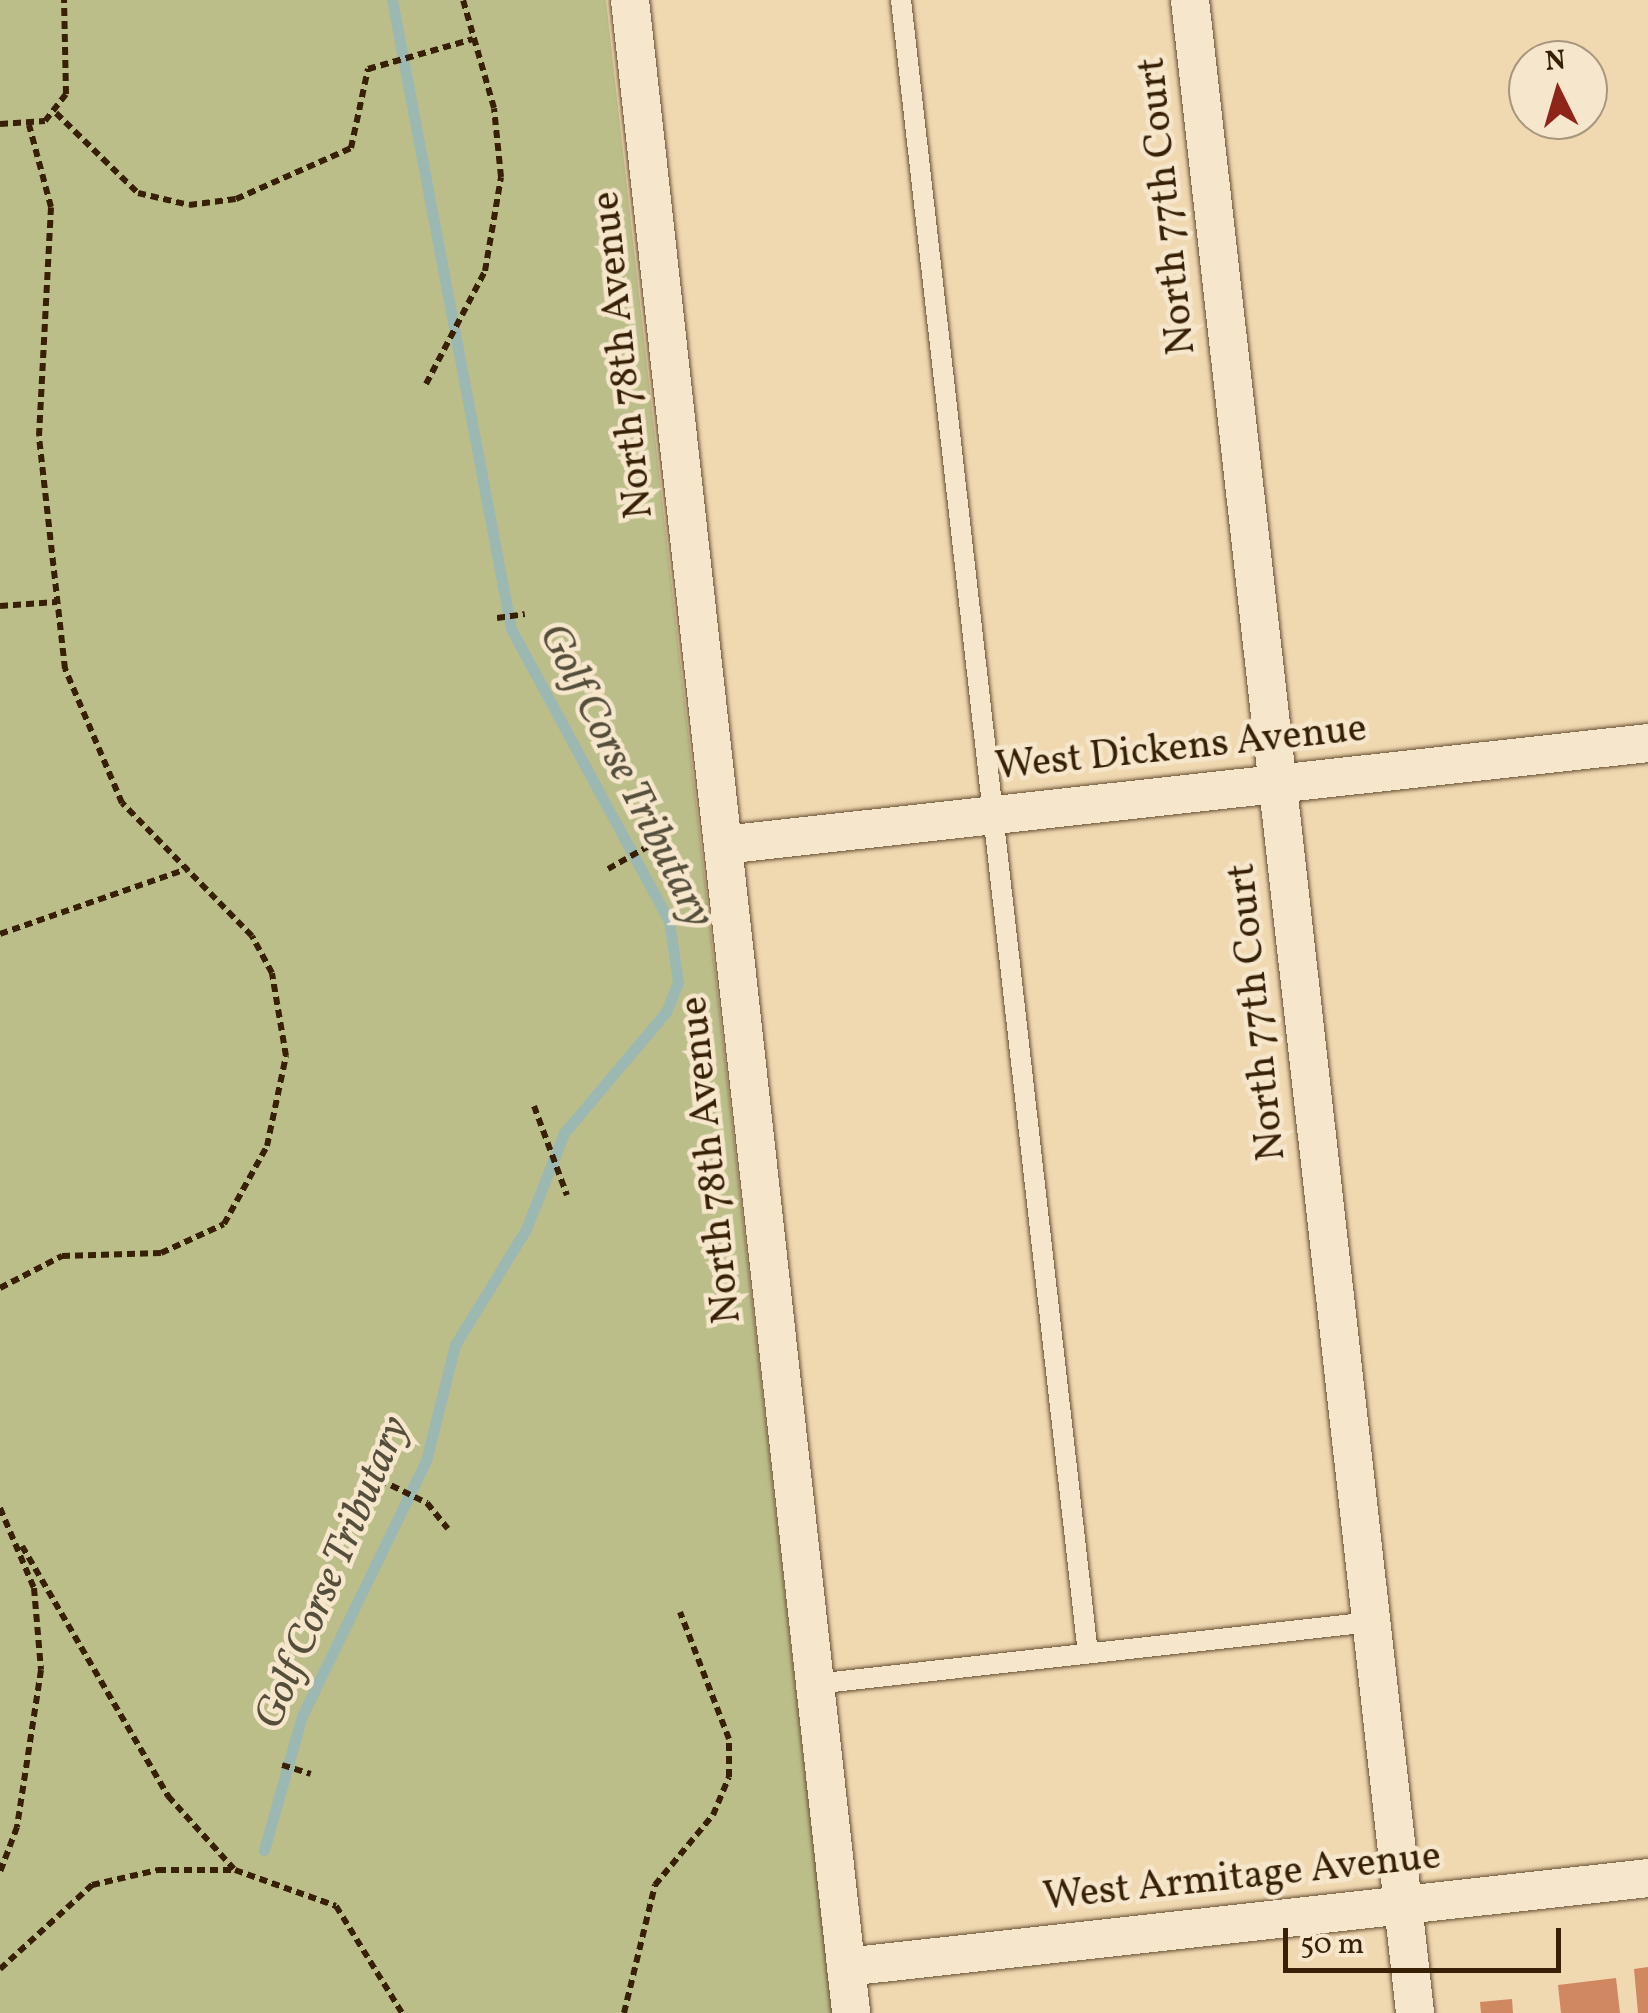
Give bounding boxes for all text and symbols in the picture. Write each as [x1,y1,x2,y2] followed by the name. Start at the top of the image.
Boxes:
[1508,40,1608,140] north arrow
[1544,41,1567,82] text: N
[1129,55,1207,357] street label: North 77th Court
[583,189,665,521] street label: North 78th Avenue
[526,616,722,938] water label: Golf Corse Tributary
[993,706,1369,792] street label: West Dickens Avenue
[1219,861,1297,1163] street label: North 77th Court
[671,994,753,1326] street label: North 78th Avenue
[245,1409,423,1737] water label: Golf Corse Tributary
[1041,1833,1443,1923] street label: West Armitage Avenue
[1288,1908,1566,1970] scale bar
[1300,1924,1364,1966] text: 50 m

